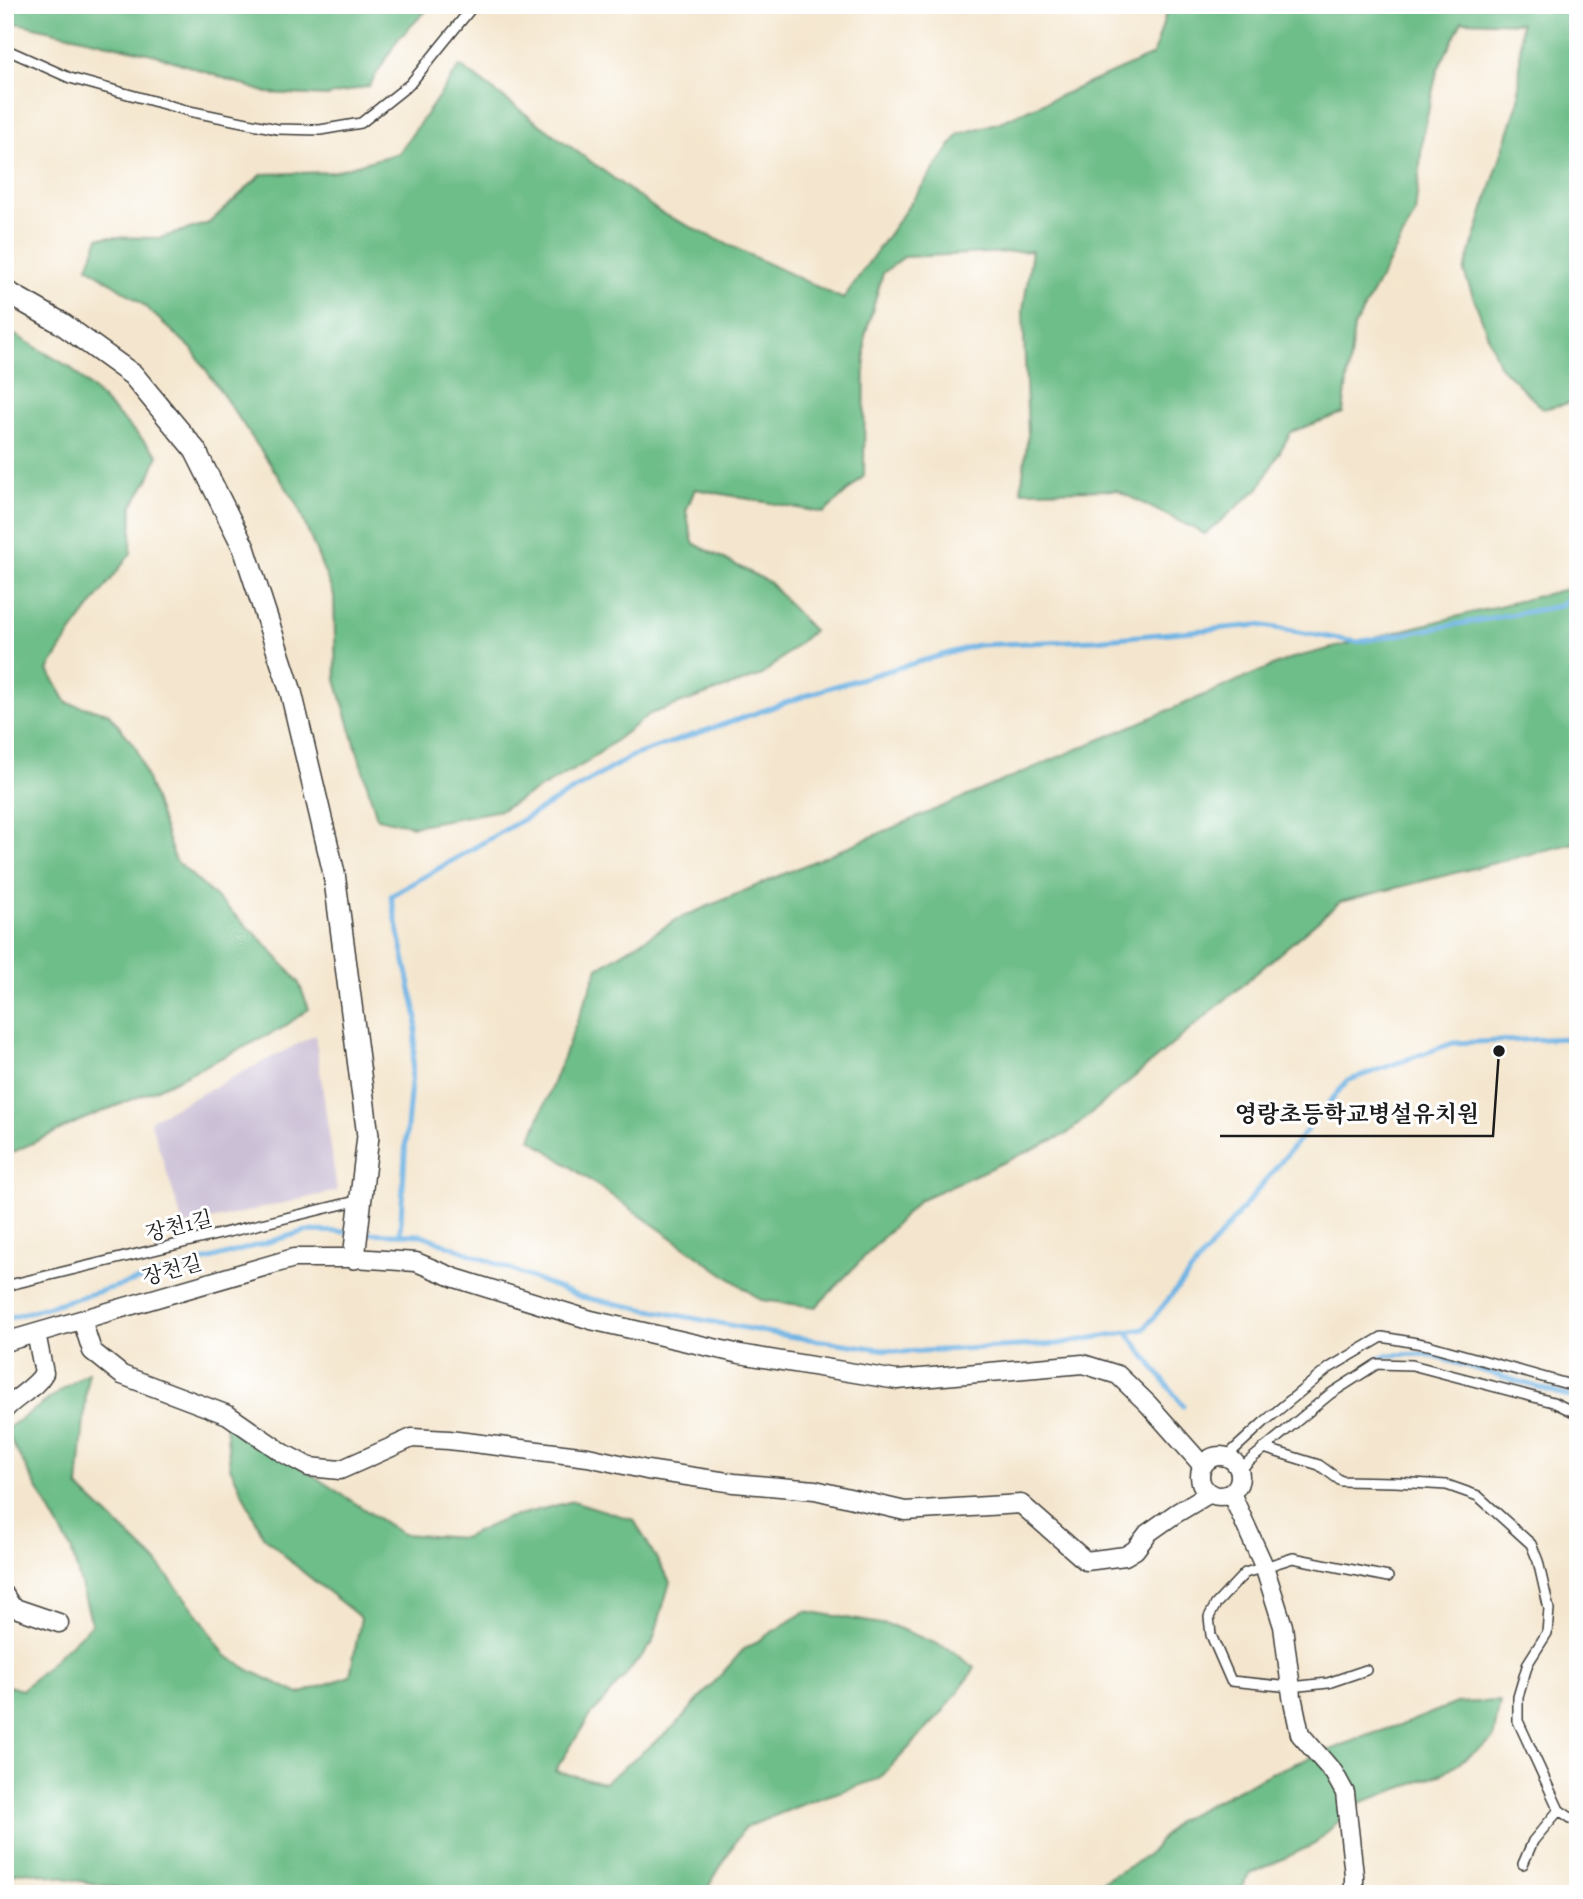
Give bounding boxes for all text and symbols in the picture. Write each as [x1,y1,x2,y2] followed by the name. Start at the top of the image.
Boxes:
[1220,1092,1493,1136] callout: 영랑초등학교병설유치원
[1235,1099,1479,1130] text: 영랑초등학교병설유치원
[143,1204,215,1248] street label: 장천1길
[139,1248,205,1292] street label: 장천길

